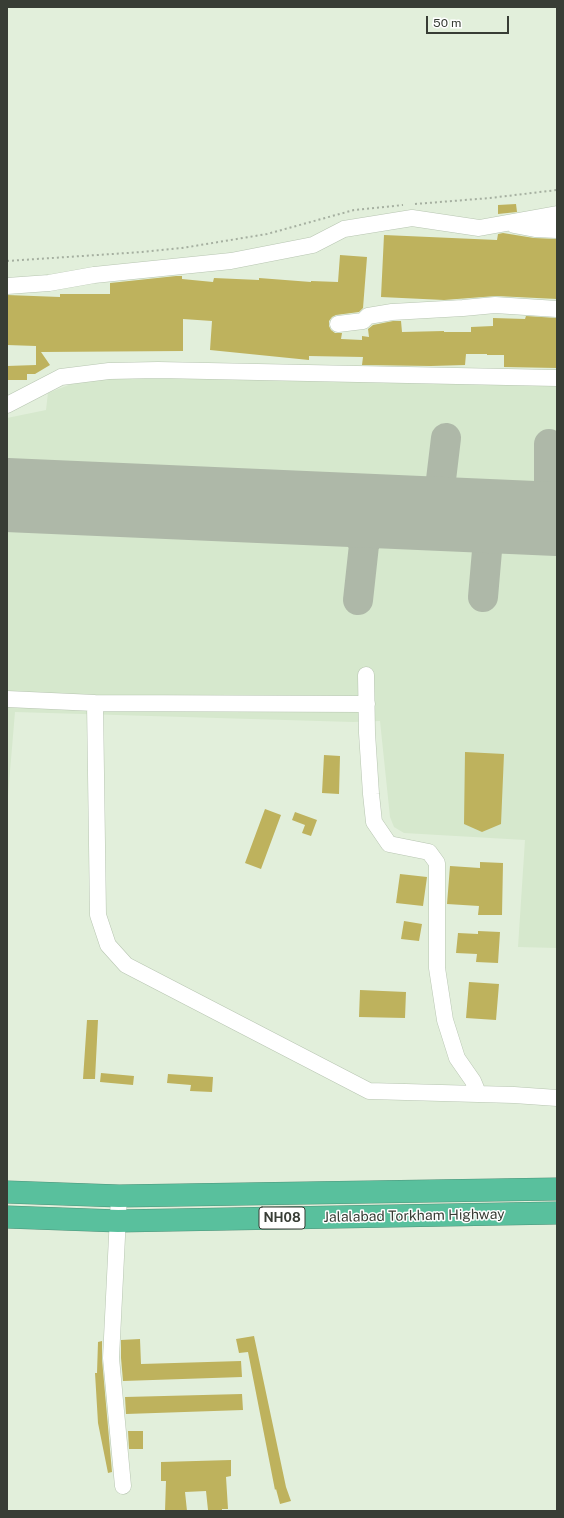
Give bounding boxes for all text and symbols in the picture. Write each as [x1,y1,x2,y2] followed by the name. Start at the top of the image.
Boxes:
[428,8,511,34] scale bar
[433,16,461,30] text: 50 m
[323,1206,505,1226] street label: Jalalabad Torkham Highway
[259,1207,305,1229] road number: NH08

